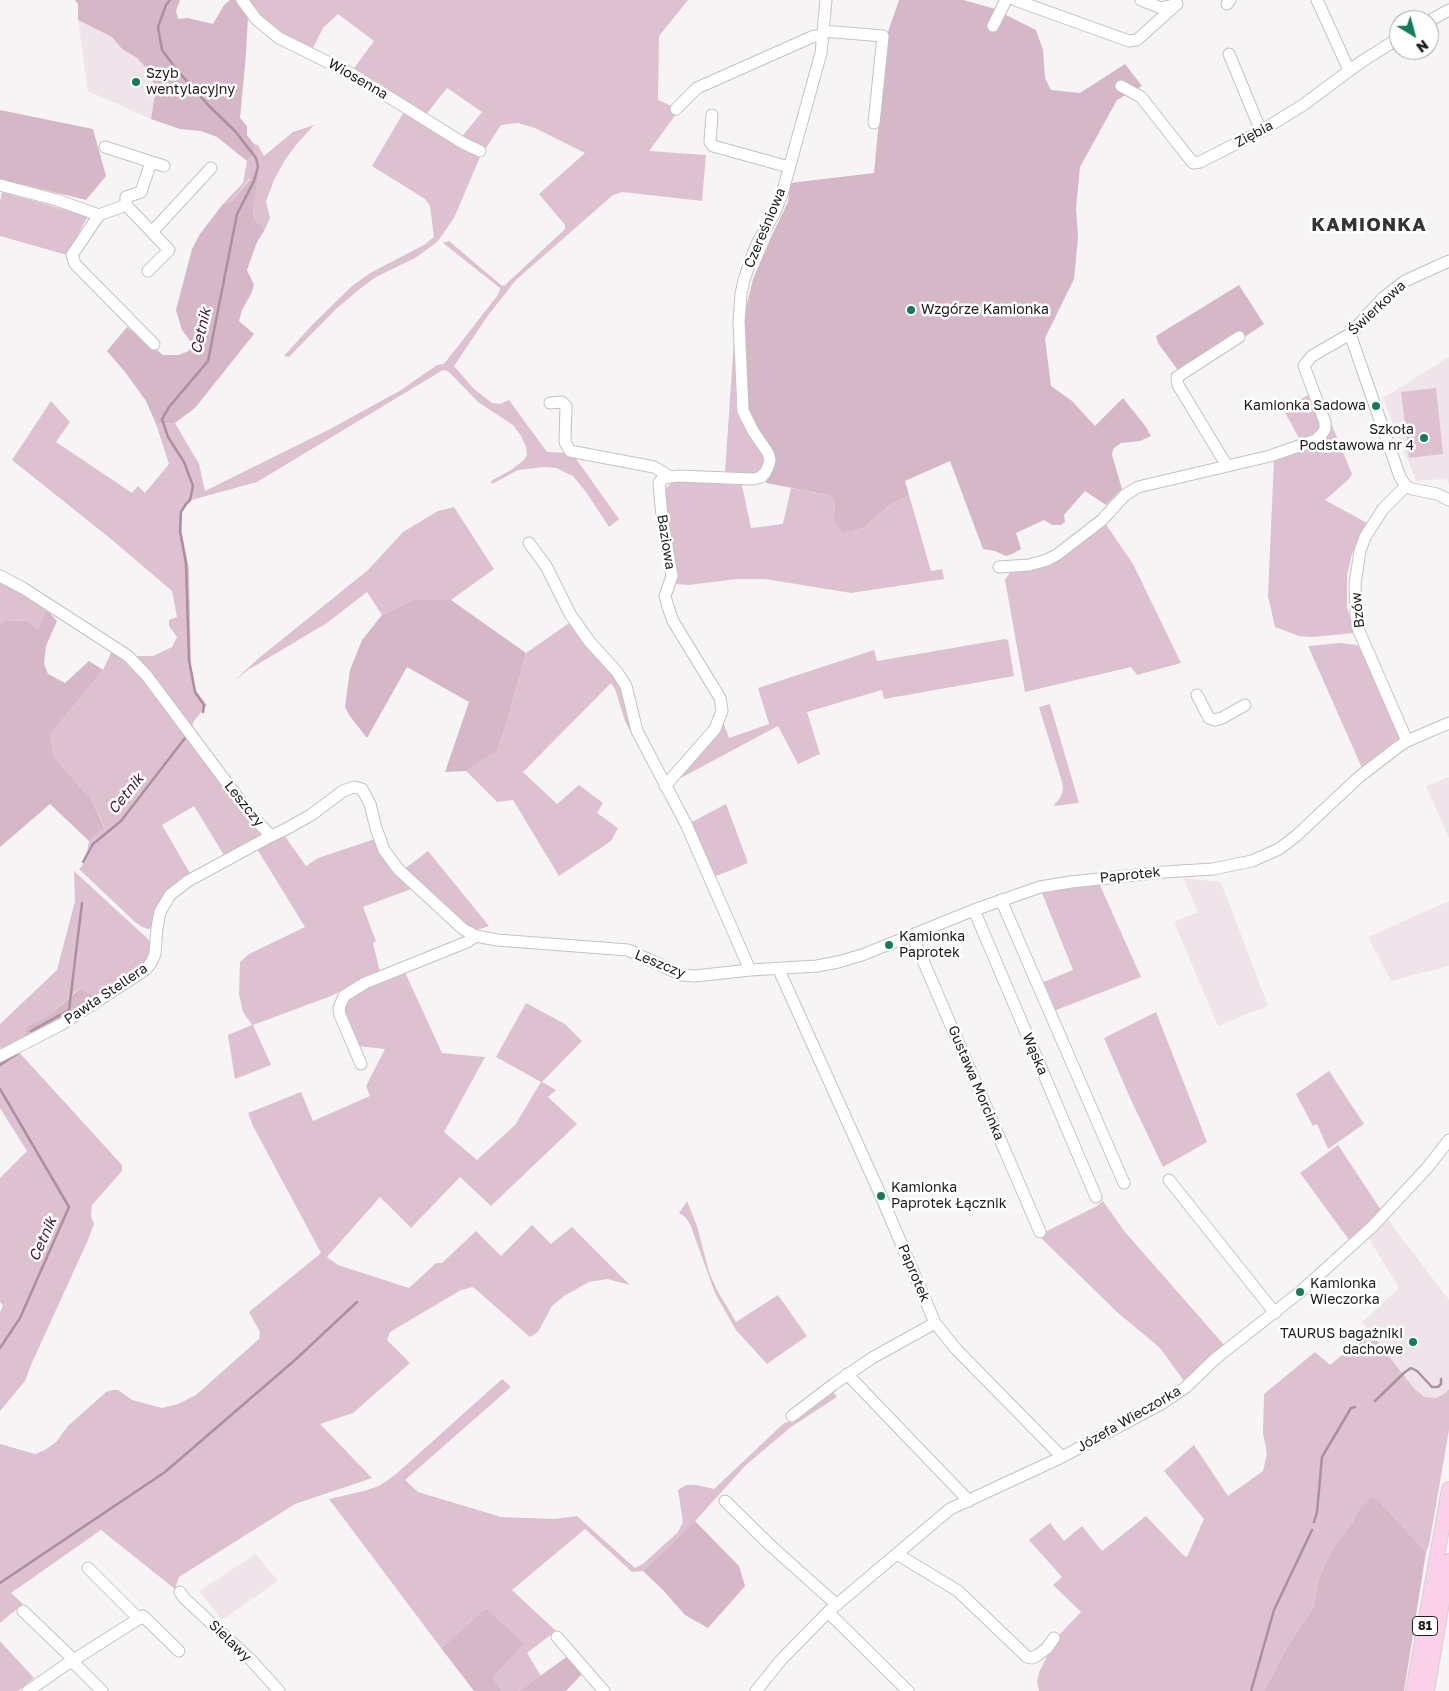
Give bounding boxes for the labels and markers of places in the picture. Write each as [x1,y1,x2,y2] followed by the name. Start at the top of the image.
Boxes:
[146,66,235,98] place label: Szyb wentylacyjny
[130,76,142,88] marker: Szyb wentylacyjny
[921,302,1049,318] place label: Wzgórze Kamionka
[905,304,917,316] marker: Wzgórze Kamionka
[1244,398,1366,414] place label: Kamionka Sadowa
[1370,400,1382,412] marker: Kamionka Sadowa
[1299,422,1414,454] place label: Szkoła Podstawowa nr 4
[1418,432,1430,444] marker: Szkoła Podstawowa nr 4
[899,929,965,962] place label: Kamionka Paprotek
[883,939,895,951] marker: Kamionka Paprotek
[891,1180,1007,1212] place label: Kamionka Paprotek Łącznik
[875,1190,887,1202] marker: Kamionka Paprotek Łącznik
[1310,1276,1380,1308] place label: Kamionka Wieczorka
[1294,1286,1306,1298] marker: Kamionka Wieczorka
[1280,1326,1403,1358] place label: TAURUS bagażniki dachowe
[1407,1336,1419,1348] marker: TAURUS bagażniki dachowe

